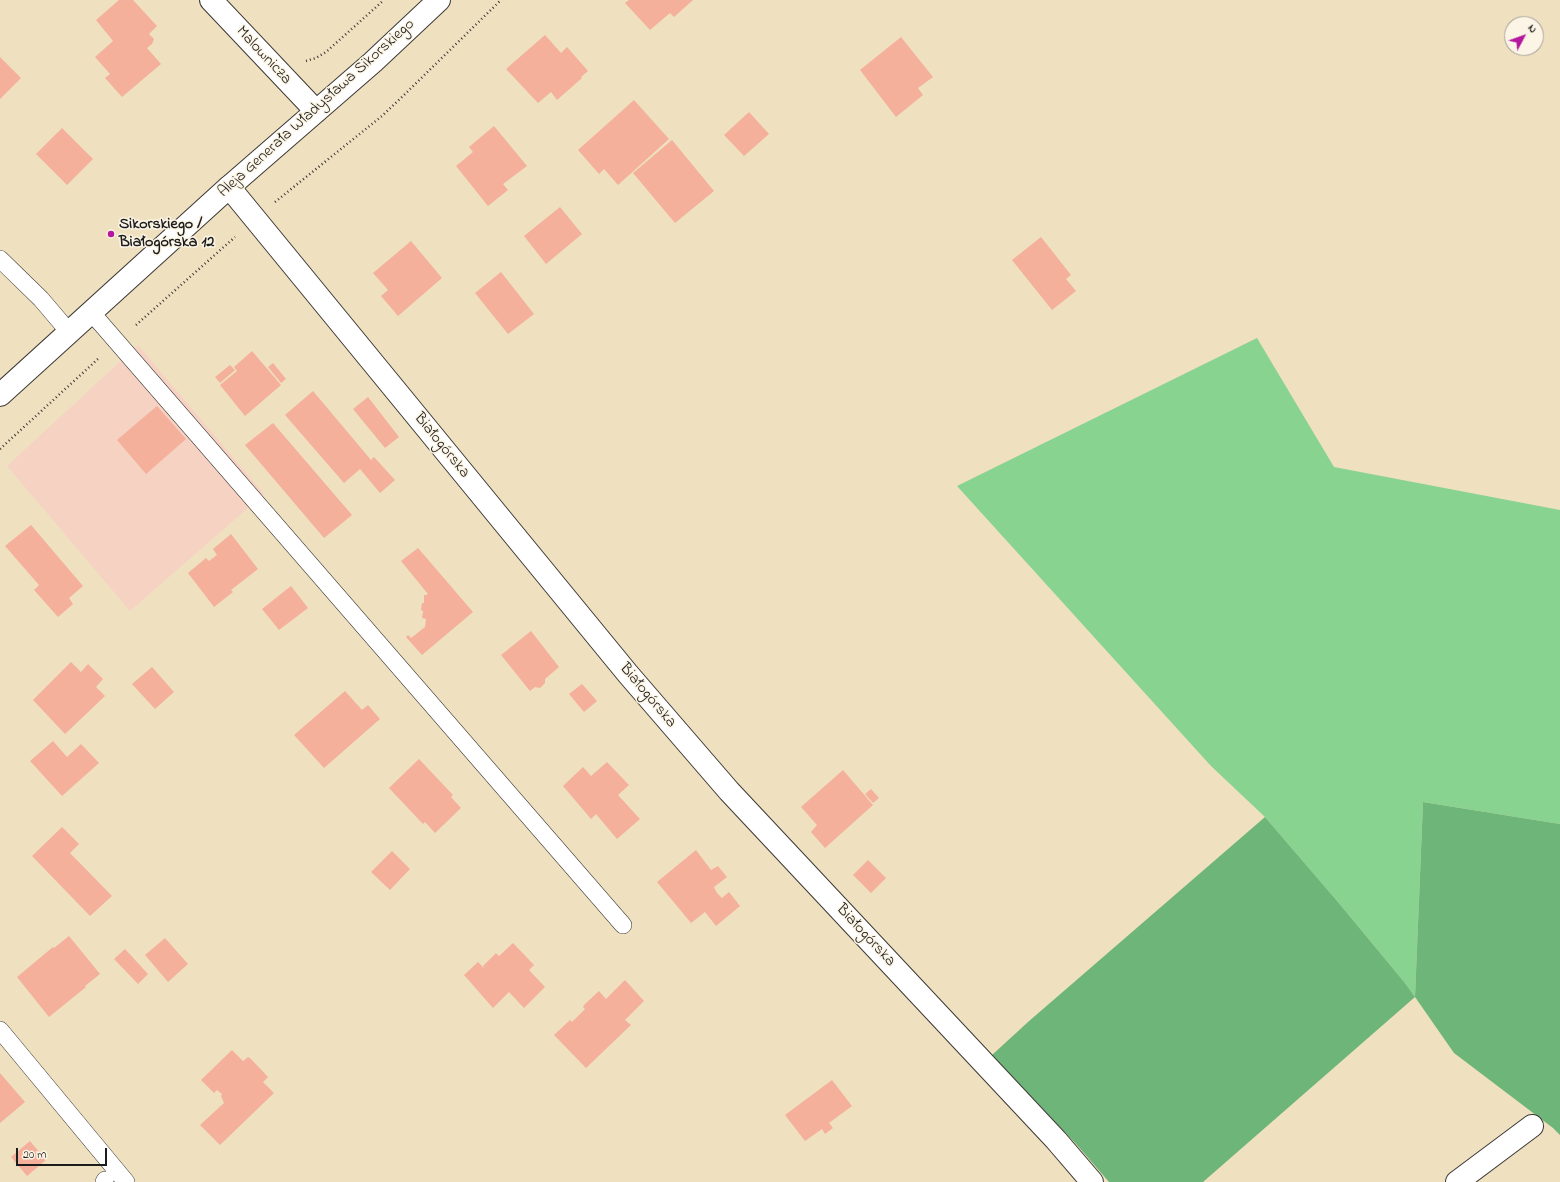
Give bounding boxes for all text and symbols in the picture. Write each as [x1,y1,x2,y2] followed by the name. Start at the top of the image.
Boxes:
[215,16,419,202] street label: Aleja Generała Władysława Sikorskiego
[1504,16,1544,56] north arrow
[1524,21,1541,37] text: N
[231,23,295,89] street label: Malownicza
[119,215,215,253] place label: Sikorskiego / Białogórska 12
[106,229,116,239] marker: Sikorskiego / Białogórska 12
[409,409,473,483] street label: Białogórska
[614,660,680,732] street label: Białogórska
[831,901,899,971] street label: Białogórska
[18,1140,109,1166] scale bar
[23,1146,46,1164] text: 20 m

